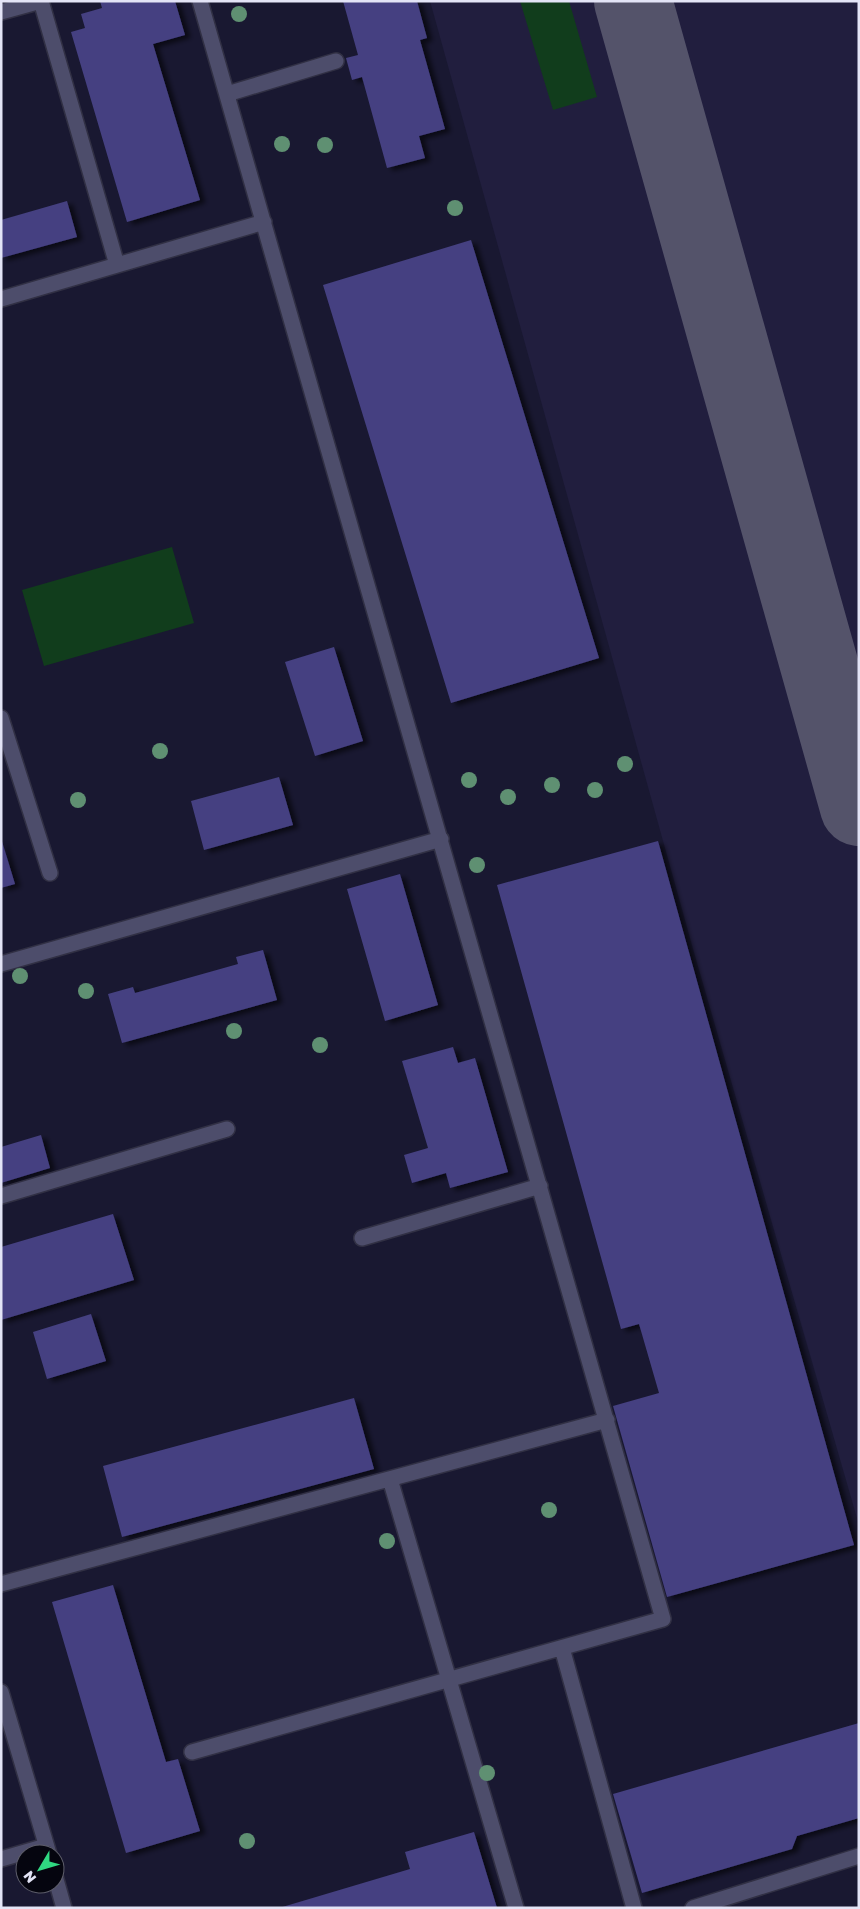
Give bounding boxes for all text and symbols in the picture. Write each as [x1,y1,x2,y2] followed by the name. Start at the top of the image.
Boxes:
[15,1844,65,1894] north arrow
[19,1868,39,1887] text: N

